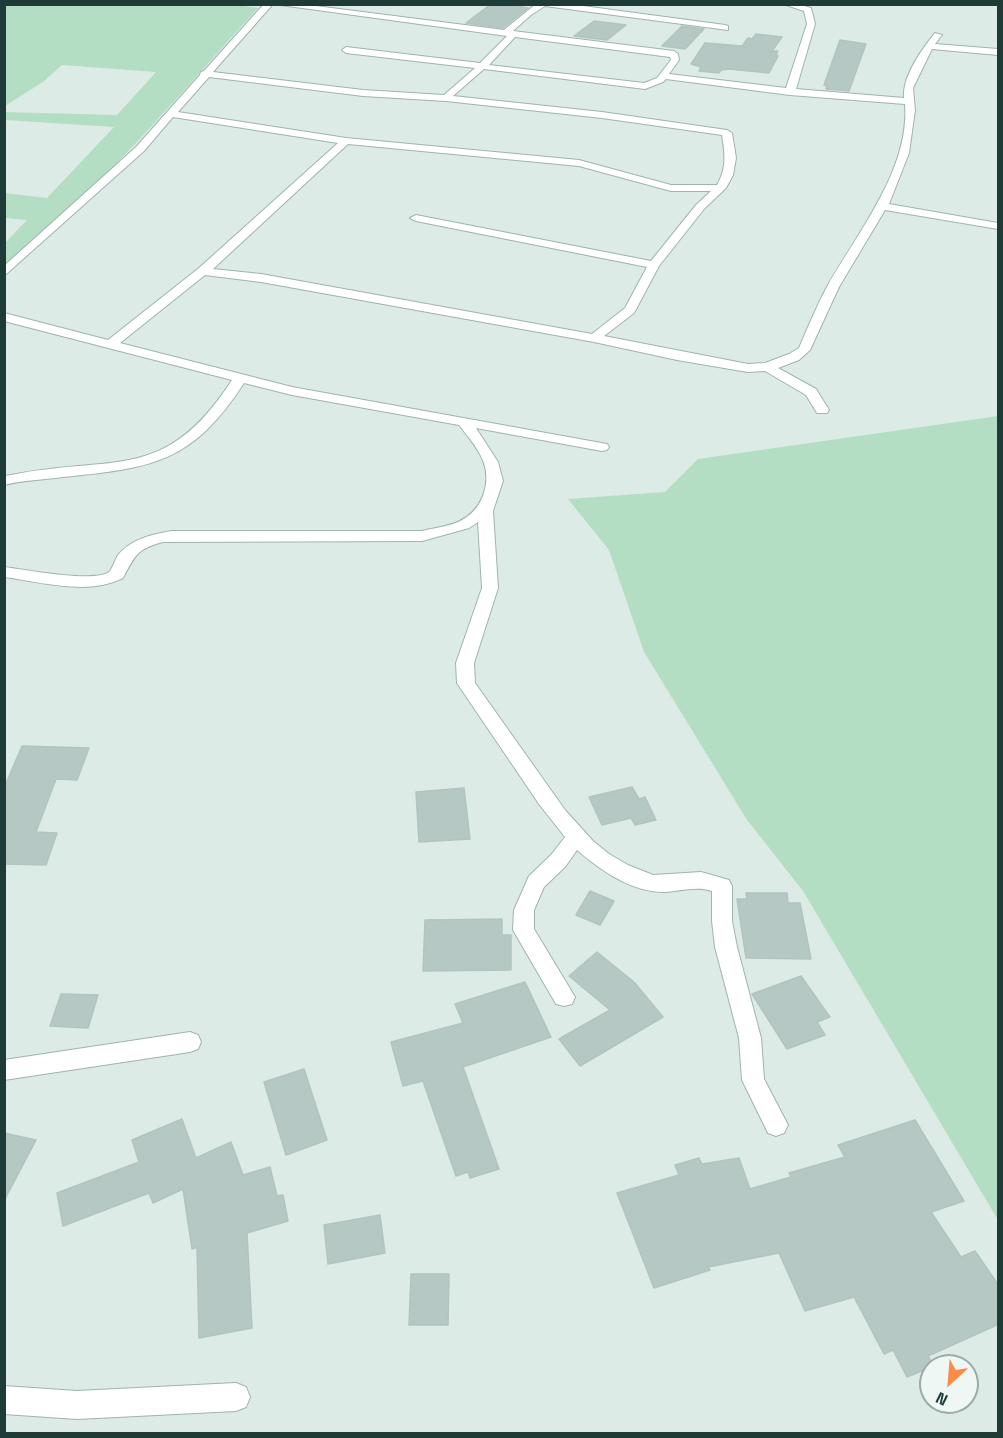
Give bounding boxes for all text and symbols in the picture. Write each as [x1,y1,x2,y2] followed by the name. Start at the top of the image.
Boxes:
[919,1354,979,1414] north arrow
[932,1387,951,1411] text: N

